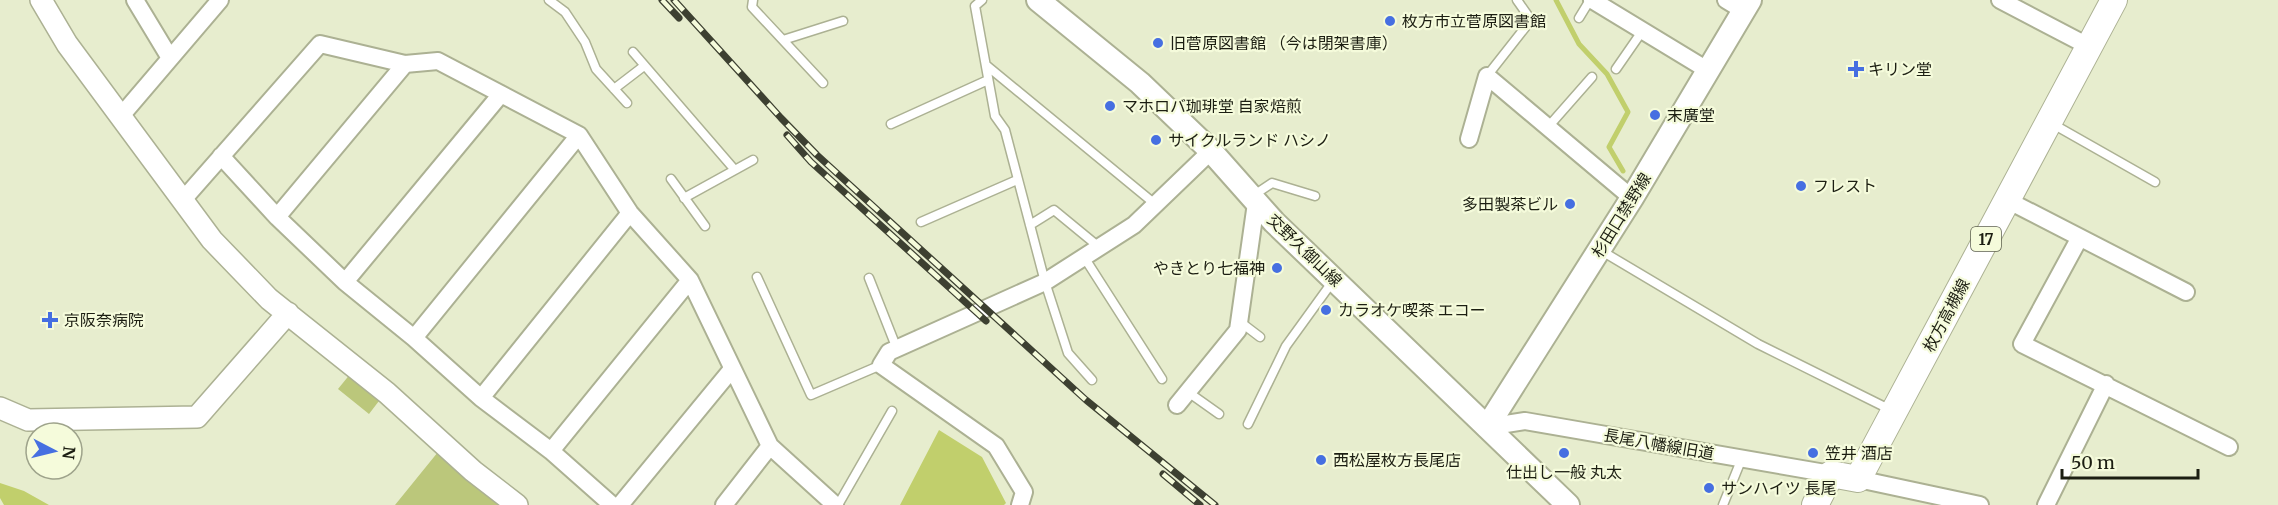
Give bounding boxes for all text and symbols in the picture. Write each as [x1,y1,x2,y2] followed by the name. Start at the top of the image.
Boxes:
[1402,11,1546,31] place label: 枚方市立菅原図書館
[1383,14,1397,28] marker: 枚方市立菅原図書館
[1170,33,1398,53] place label: 旧菅原図書館 （今は閉架書庫）
[1151,36,1165,50] marker: 旧菅原図書館 （今は閉架書庫）
[1868,59,1932,79] place label: キリン堂
[1849,62,1863,76] marker: キリン堂
[1122,96,1302,116] place label: マホロバ珈琲堂 自家焙煎
[1103,99,1117,113] marker: マホロバ珈琲堂 自家焙煎
[1667,105,1715,125] place label: 末廣堂
[1648,108,1662,122] marker: 末廣堂
[1168,130,1331,150] place label: サイクルランド ハシノ
[1149,133,1163,147] marker: サイクルランド ハシノ
[1587,169,1655,261] street label: 杉田口禁野線
[1813,176,1877,196] place label: フレスト
[1794,179,1808,193] marker: フレスト
[1462,194,1558,214] place label: 多田製茶ビル
[1563,197,1577,211] marker: 多田製茶ビル
[1264,209,1346,291] street label: 交野久御山線
[1971,227,2001,251] road number: 17
[1153,258,1265,278] place label: やきとり七福神
[1270,261,1284,275] marker: やきとり七福神
[1918,275,1974,355] street label: 枚方高槻線
[1338,300,1486,320] place label: カラオケ喫茶 エコー
[1319,303,1333,317] marker: カラオケ喫茶 エコー
[64,310,144,330] place label: 京阪奈病院
[41,311,59,329] marker: 京阪奈病院
[24,421,84,481] north arrow
[1602,424,1716,464] street label: 長尾八幡線旧道
[2062,442,2198,480] scale bar
[1825,443,1893,463] place label: 笠井 酒店
[58,445,80,461] text: N
[1557,446,1571,460] marker: 仕出し一般 丸太
[1806,446,1820,460] marker: 笠井 酒店
[1333,450,1461,470] place label: 西松屋枚方長尾店
[2071,451,2115,474] text: 50 m
[1314,453,1328,467] marker: 西松屋枚方長尾店
[1506,462,1622,482] place label: 仕出し一般 丸太
[1721,478,1836,498] place label: サンハイツ 長尾
[1702,481,1716,495] marker: サンハイツ 長尾

